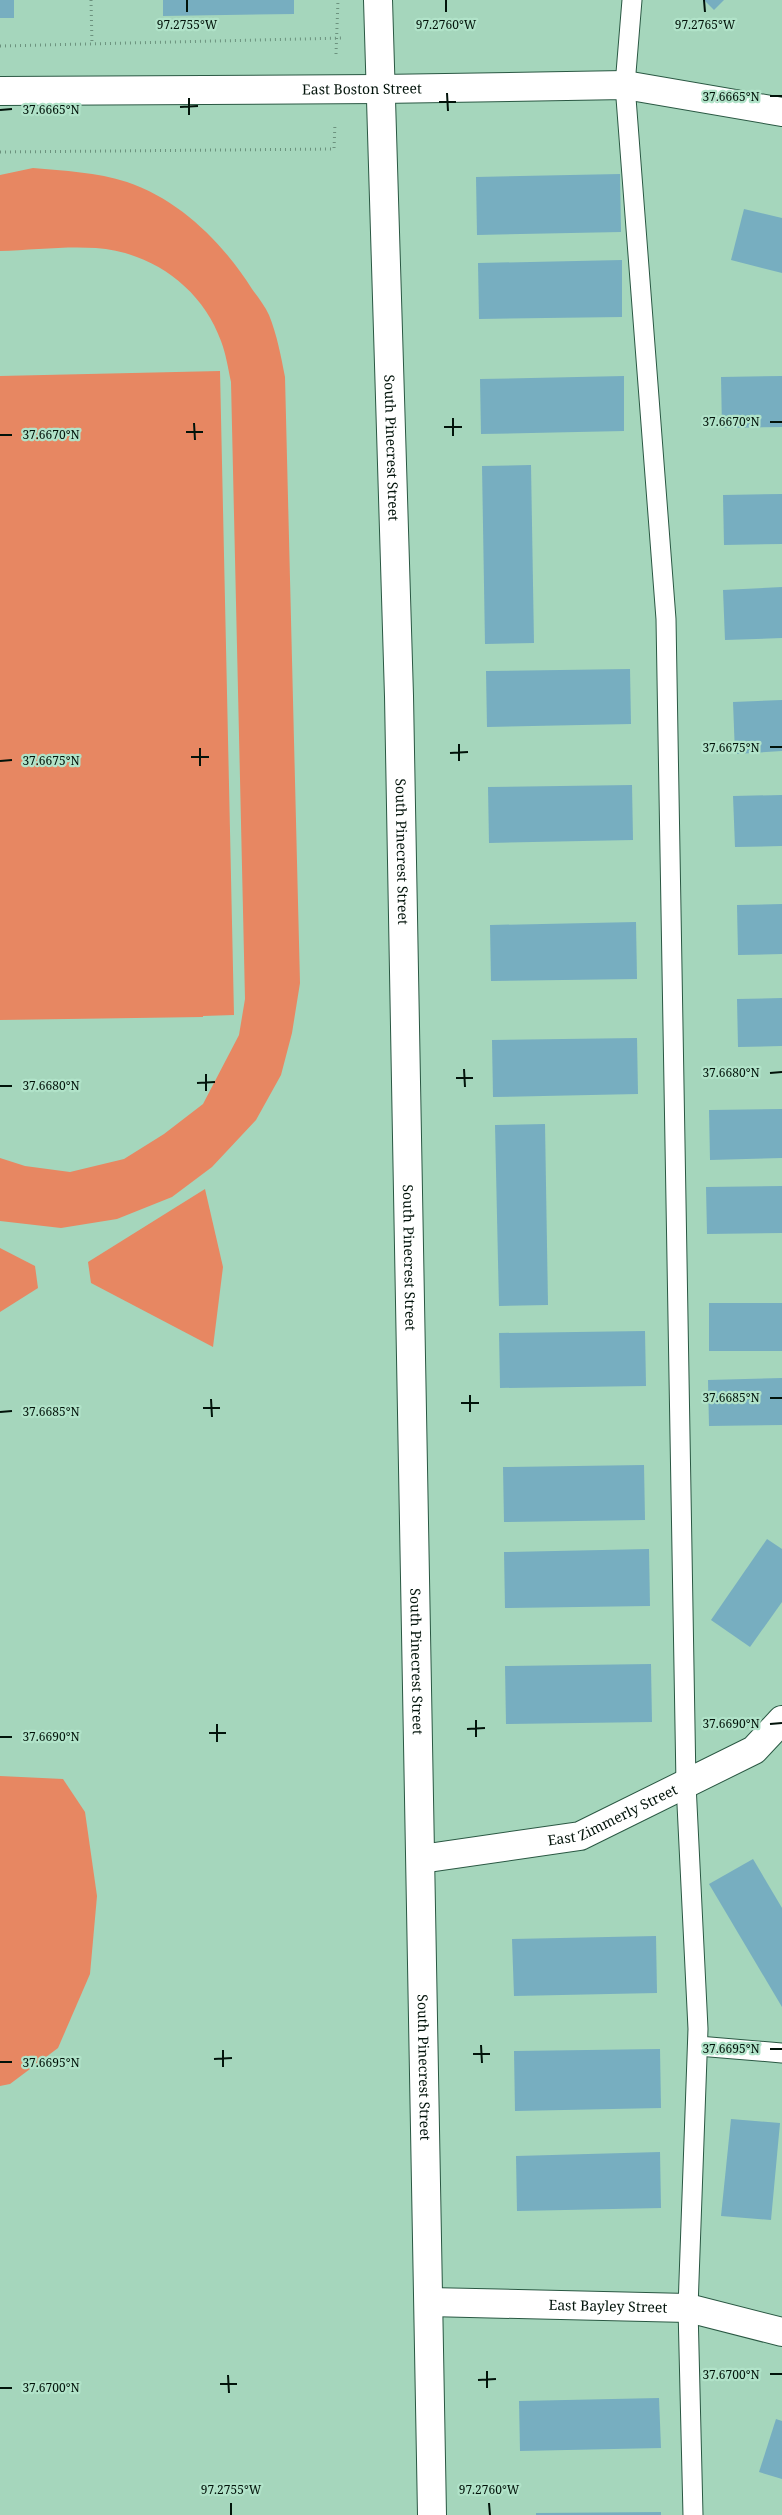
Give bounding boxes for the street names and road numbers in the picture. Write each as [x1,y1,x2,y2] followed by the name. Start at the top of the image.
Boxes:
[302,78,422,98] street label: East Boston Street
[380,374,404,521] street label: South Pinecrest Street
[391,778,413,925] street label: South Pinecrest Street
[399,1184,421,1331] street label: South Pinecrest Street
[406,1588,428,1735] street label: South Pinecrest Street
[546,1779,680,1850] street label: East Zimmerly Street
[414,1994,435,2141] street label: South Pinecrest Street
[548,2295,668,2317] street label: East Bayley Street

